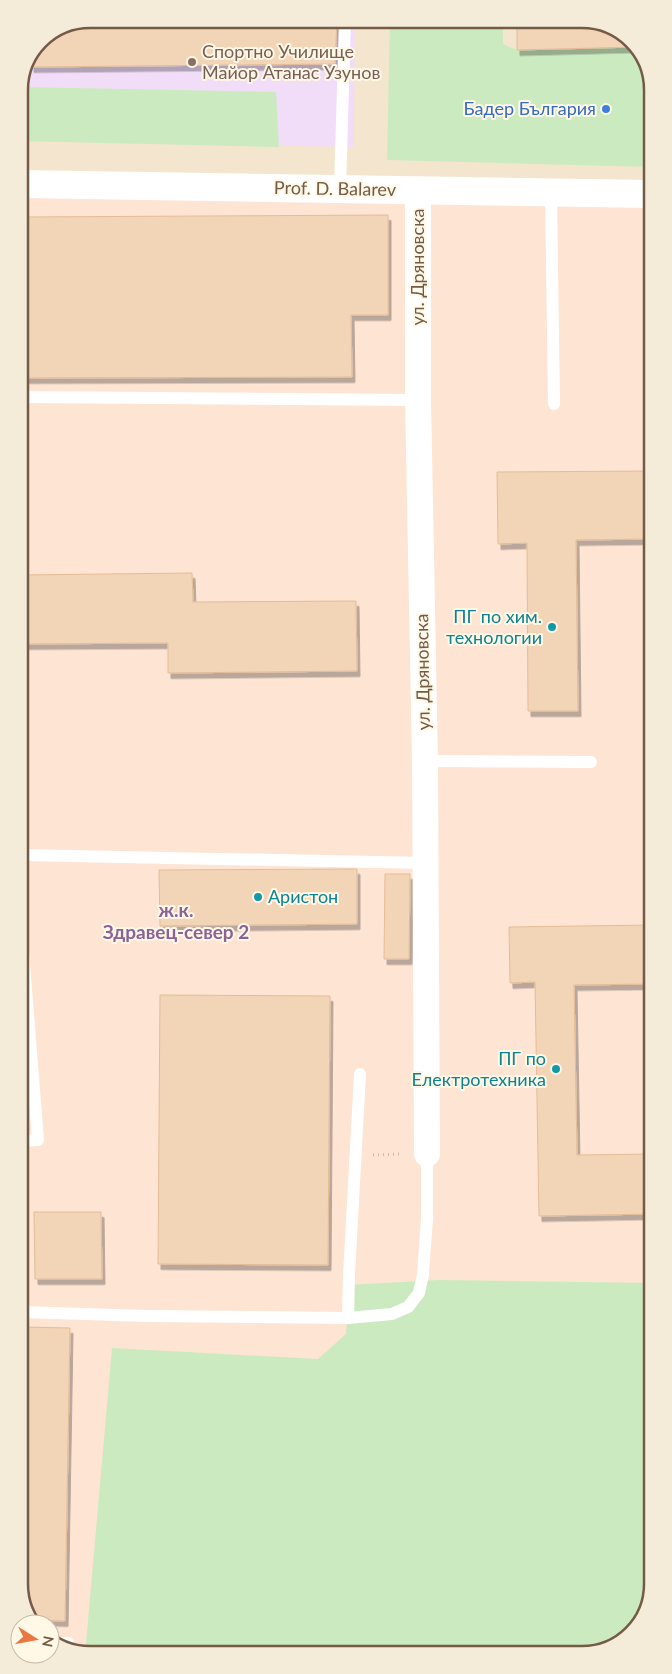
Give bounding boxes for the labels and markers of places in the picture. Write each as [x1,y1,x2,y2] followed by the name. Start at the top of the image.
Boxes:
[202,40,380,83] place label: Спортно Училище Майор Атанас Узунов
[186,56,198,68] marker: Спортно Училище Майор Атанас Узунов
[464,97,596,119] place label: Бадер България
[600,103,612,115] marker: Бадер България
[446,605,542,648] place label: ПГ по хим. технологии
[546,621,558,633] marker: ПГ по хим. технологии
[268,885,338,907] place label: Аристон
[252,891,264,903] marker: Аристон
[411,1047,546,1090] place label: ПГ по Електротехника
[550,1063,562,1075] marker: ПГ по Електротехника

